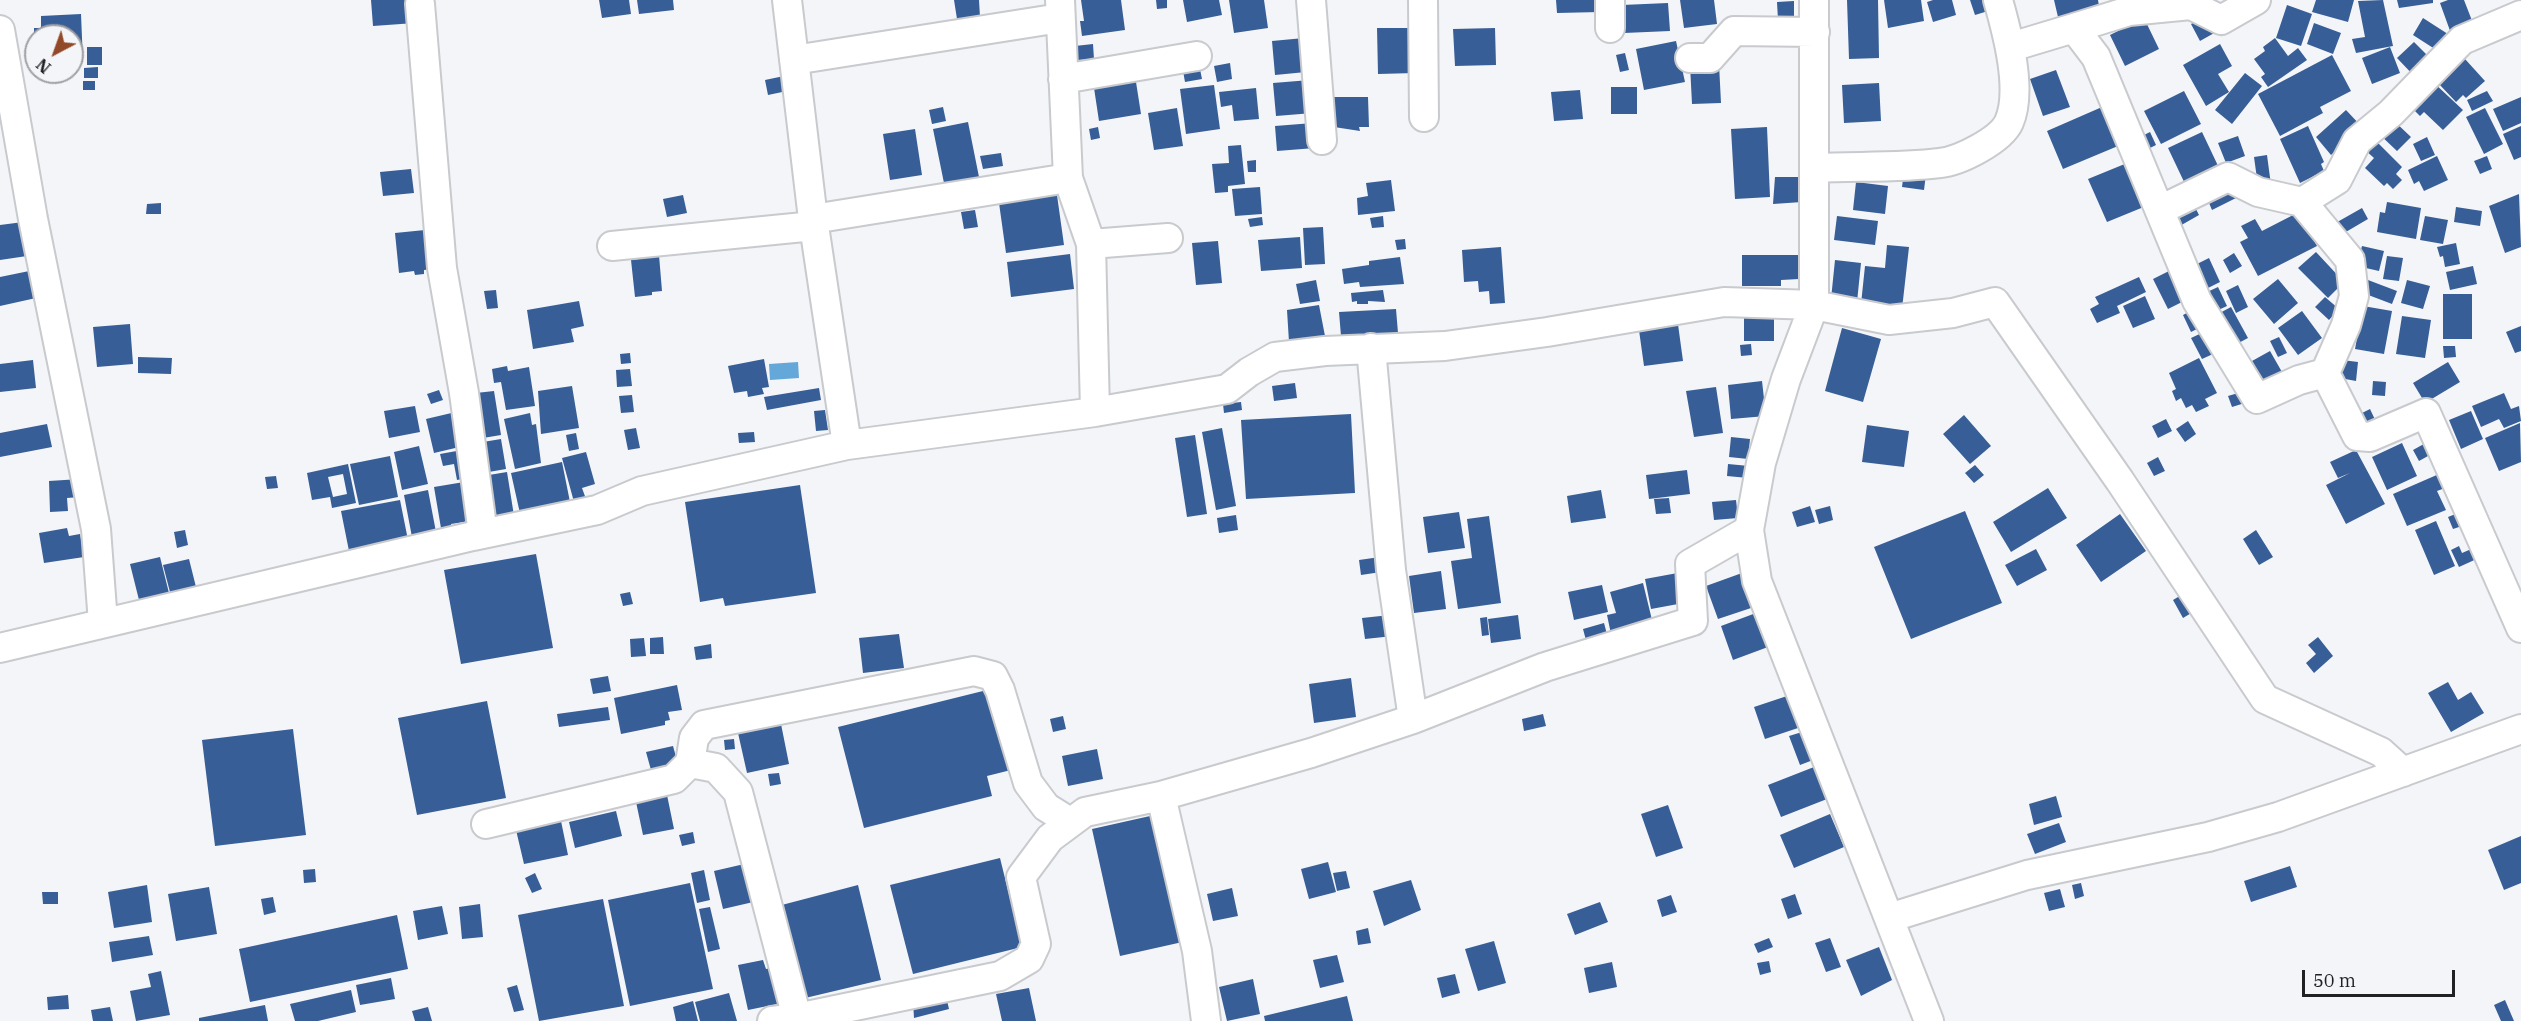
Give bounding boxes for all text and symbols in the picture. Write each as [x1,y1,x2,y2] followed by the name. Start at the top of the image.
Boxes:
[24,24,84,84] north arrow
[32,54,55,78] text: N
[2305,958,2458,996] scale bar
[2313,969,2356,992] text: 50 m

